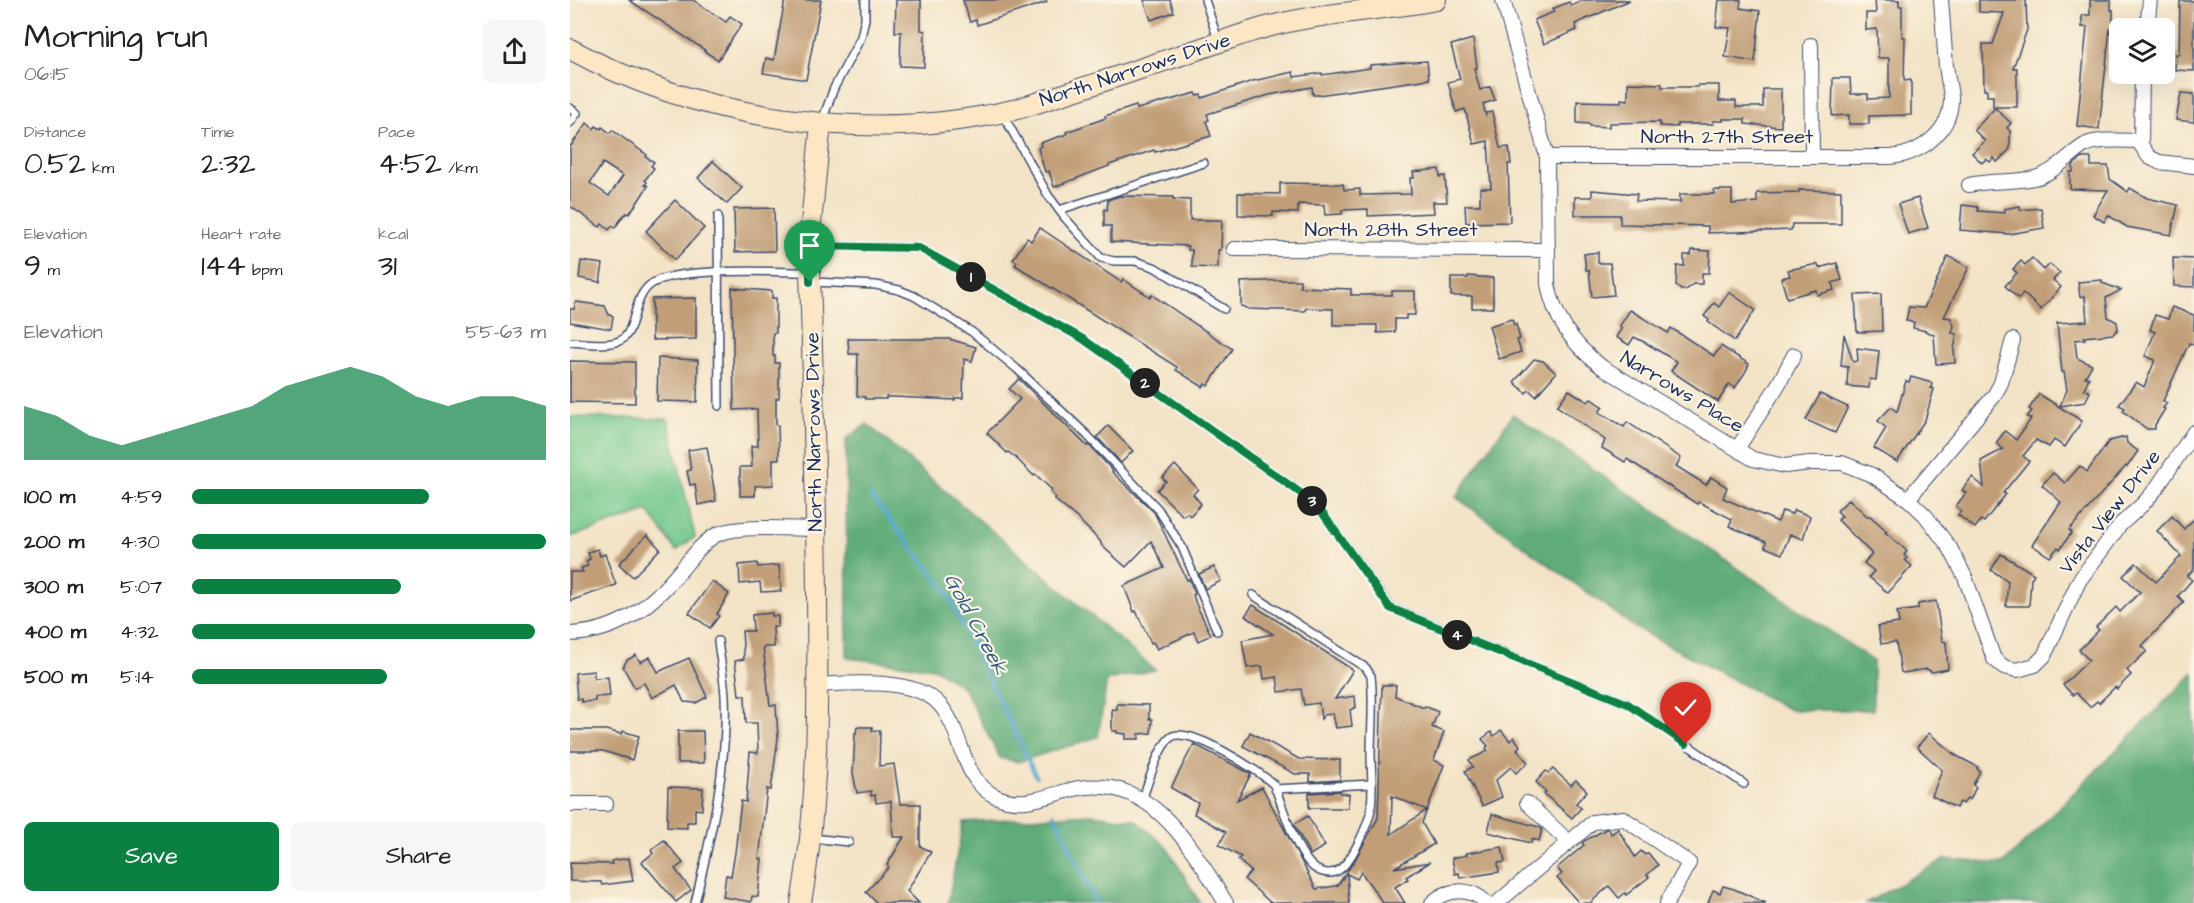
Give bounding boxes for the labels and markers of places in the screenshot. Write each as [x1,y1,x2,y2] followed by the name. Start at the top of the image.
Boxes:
[784,220,835,282] pin
[956,262,986,292] pin: 1
[1130,368,1160,398] pin: 2
[1297,486,1327,516] pin: 3
[1442,620,1472,650] pin: 4
[1660,682,1711,744] pin

